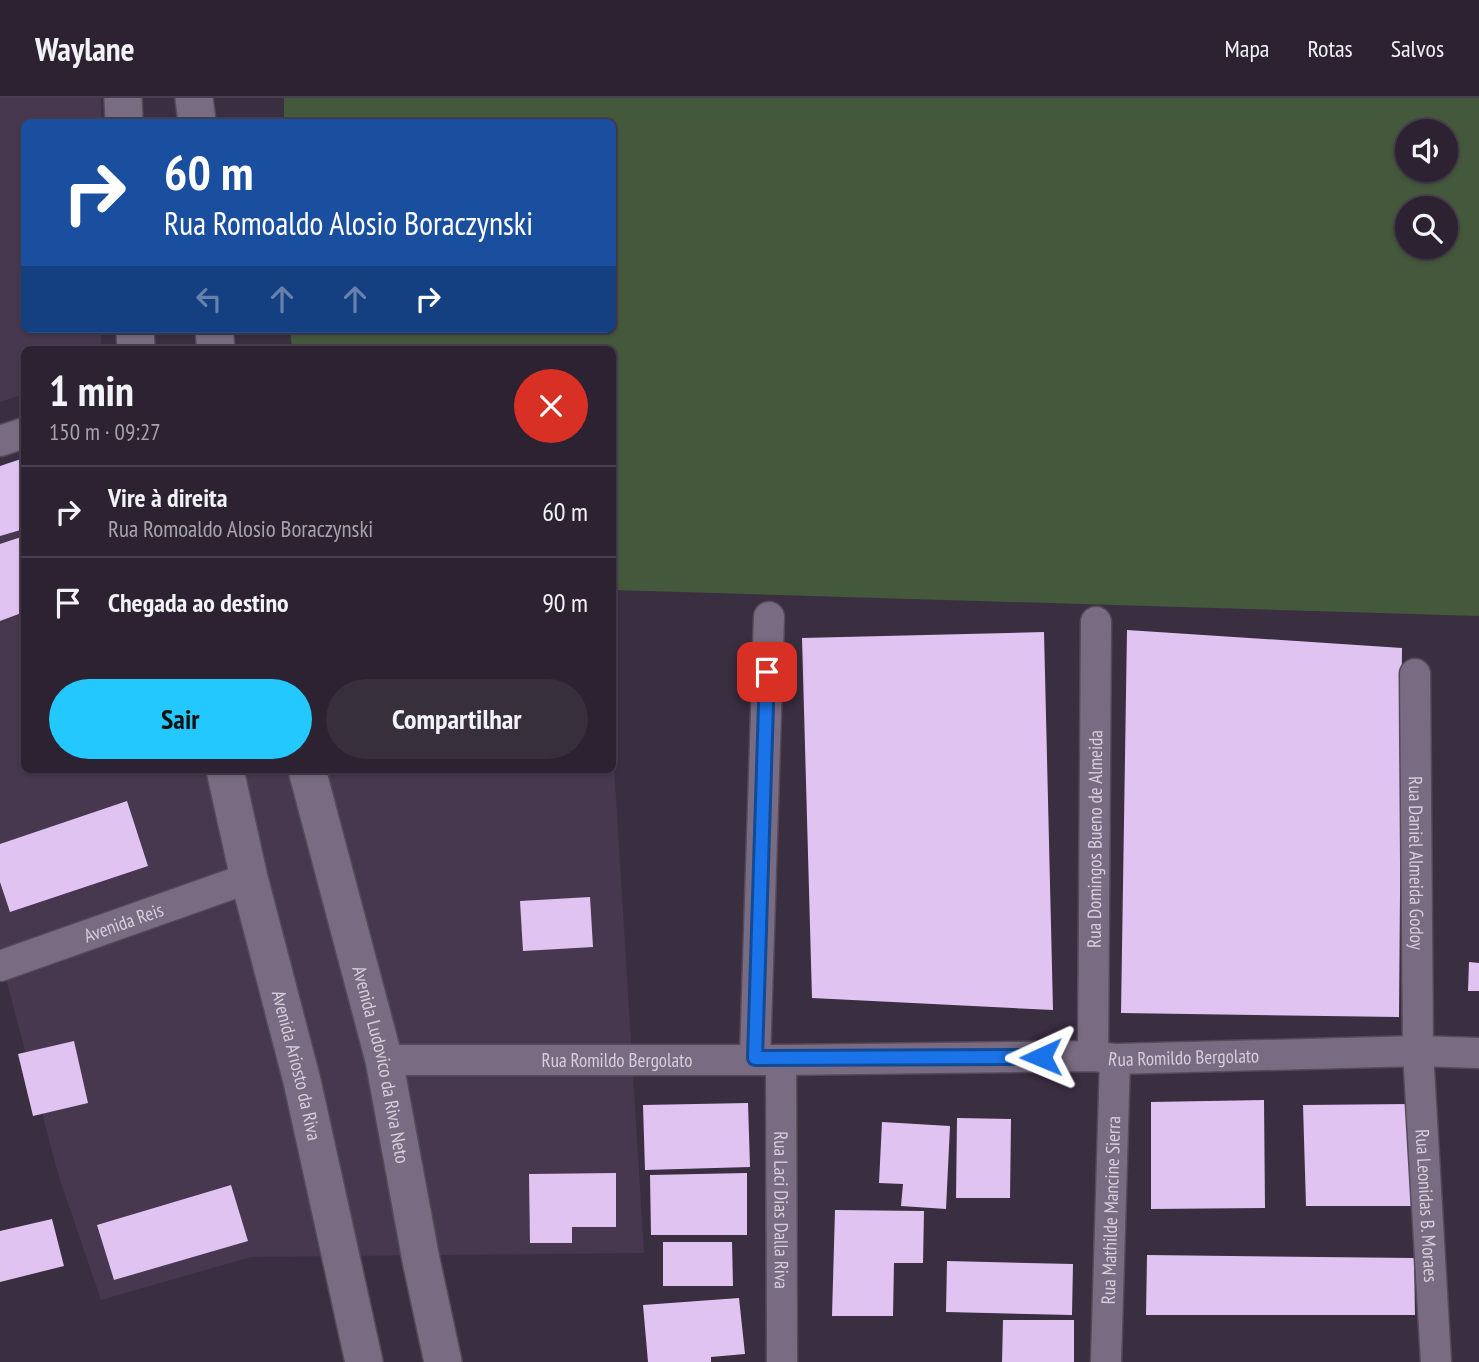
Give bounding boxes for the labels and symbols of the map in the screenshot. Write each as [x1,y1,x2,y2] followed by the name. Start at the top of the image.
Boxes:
[737,642,797,702] pin
[1082,730,1107,948] street label: Rua Domingos Bueno de Almeida
[1404,776,1429,951] street label: Rua Daniel Almeida Godoy
[80,897,167,947] street label: Avenida Reis
[348,963,415,1165] street label: Avenida Ludovico da Riva Neto
[267,988,327,1143] street label: Avenida Ariosto da Riva
[1004,1020,1078,1094] position arrow
[1107,1043,1259,1071] street label: Rua Romildo Bergolato
[542,1048,692,1072] street label: Rua Romildo Bergolato
[1096,1116,1125,1305] street label: Rua Mathilde Mancine Sierra
[1411,1128,1443,1283] street label: Rua Leonidas B. Moraes
[769,1131,794,1289] street label: Rua Laci Dias Dalla Riva

